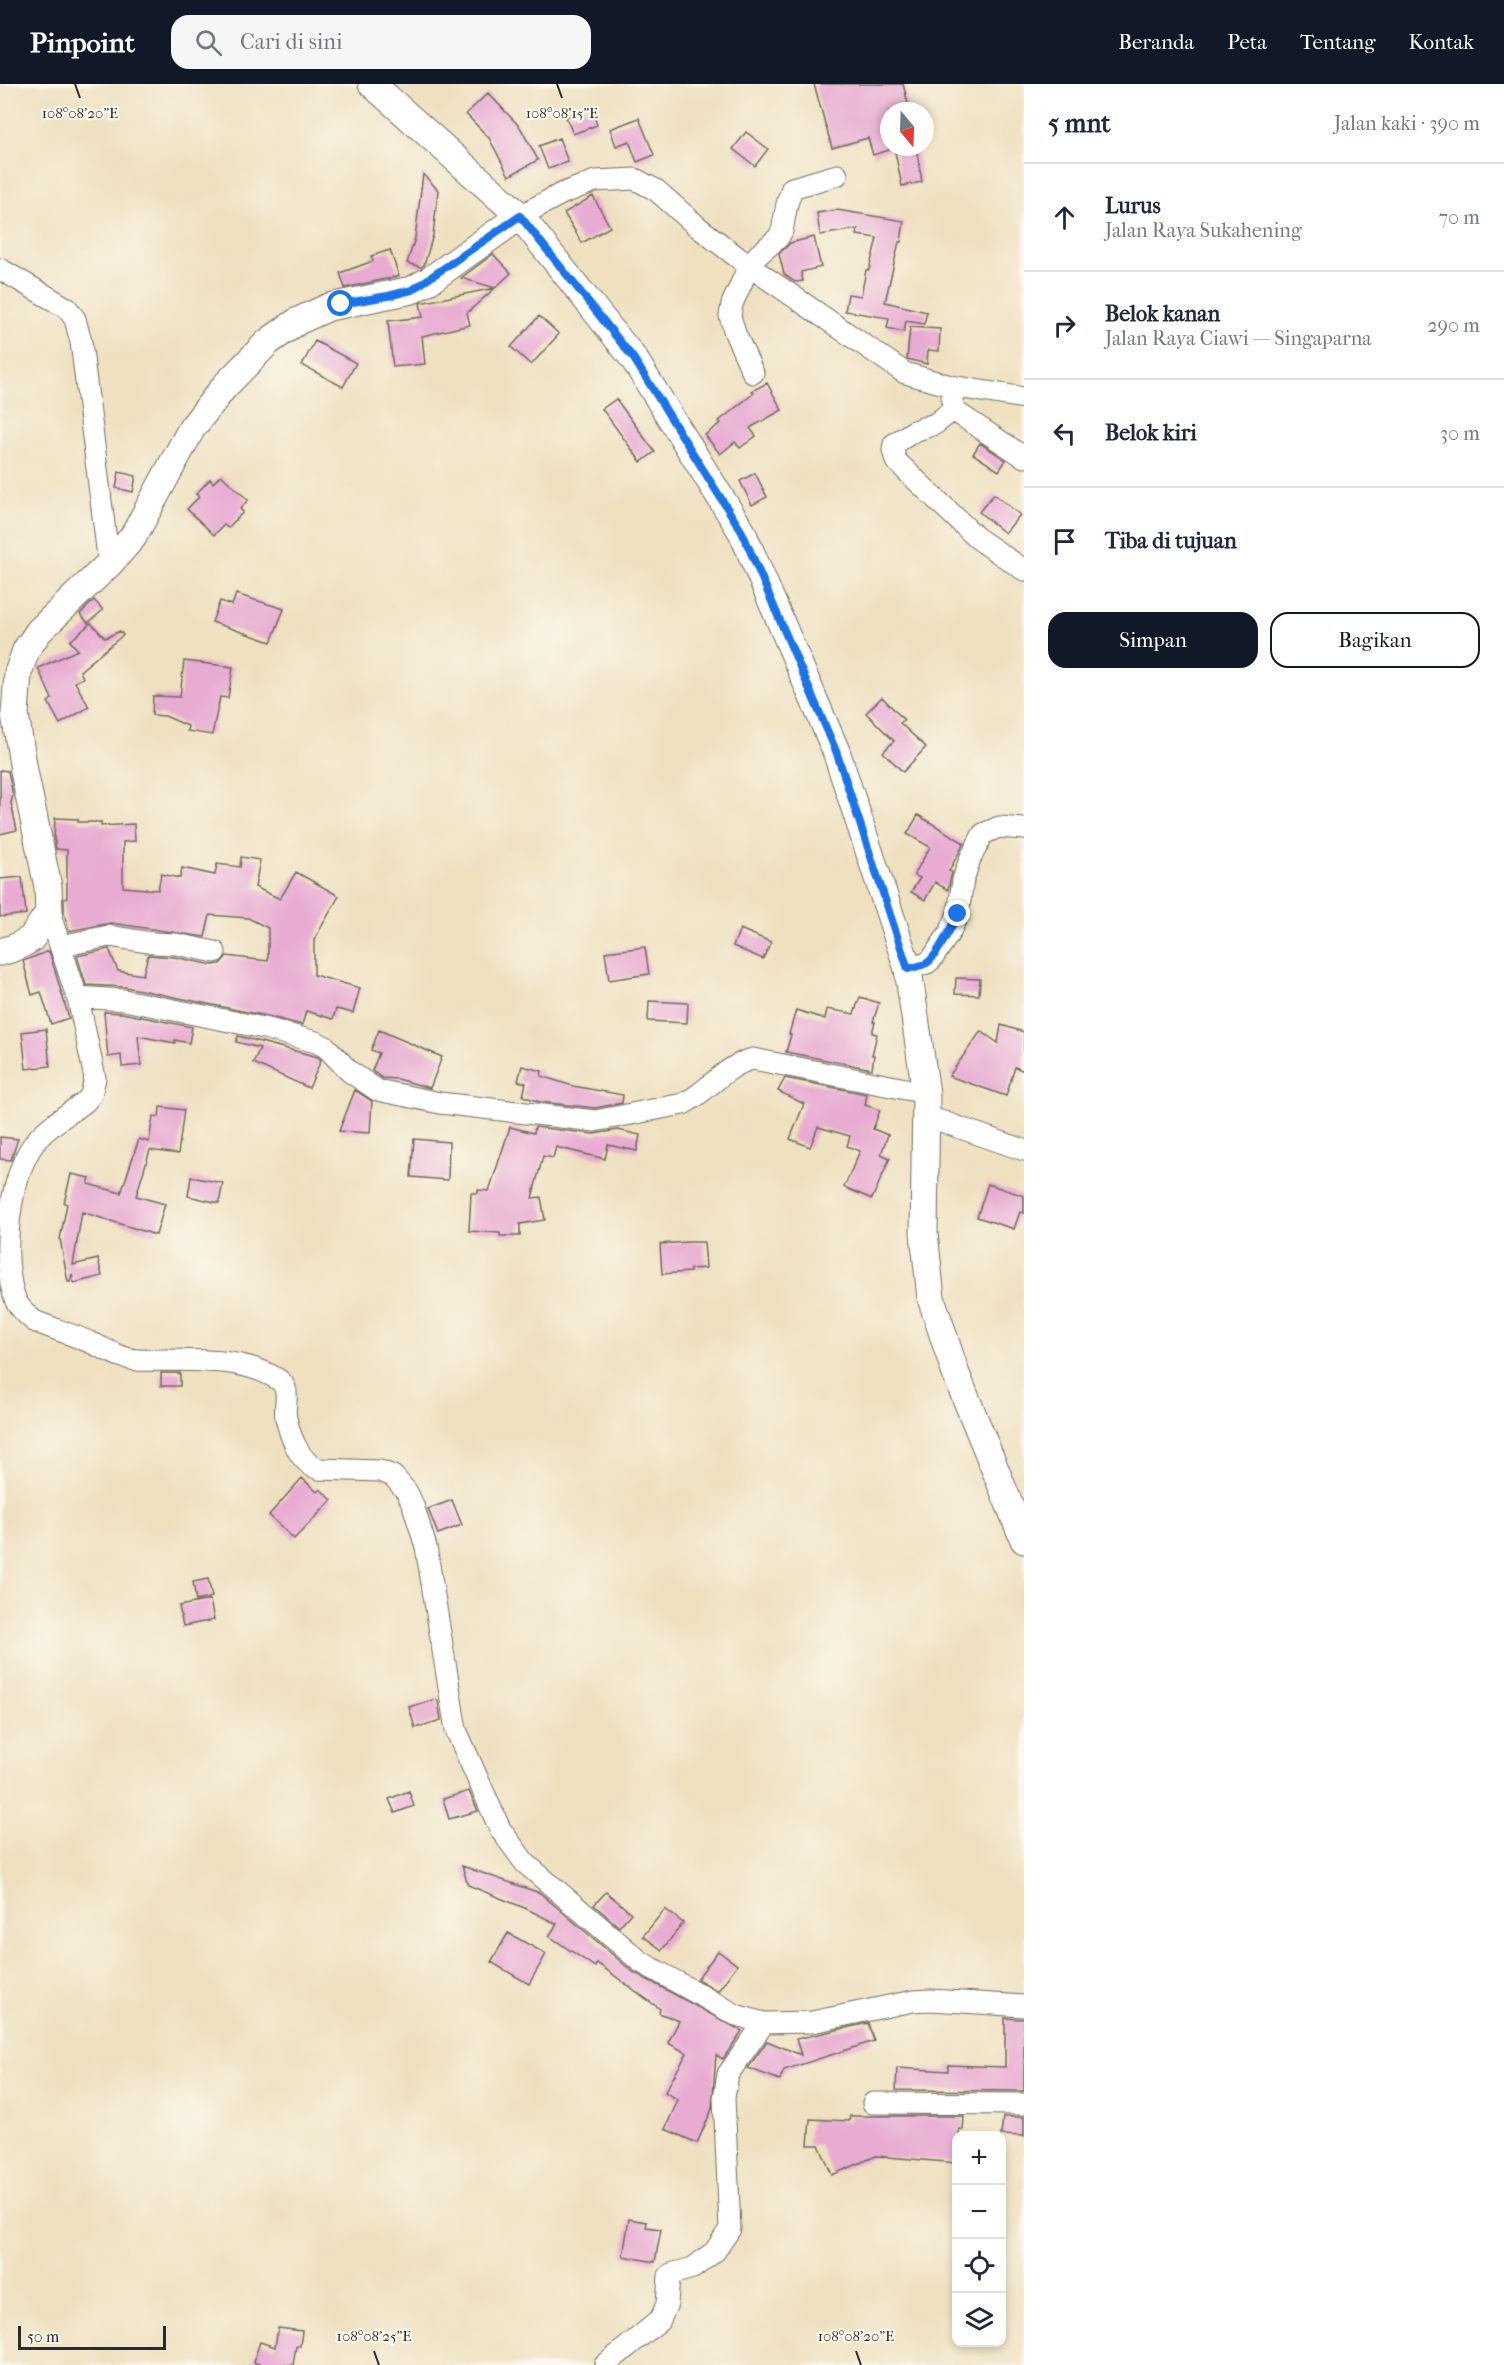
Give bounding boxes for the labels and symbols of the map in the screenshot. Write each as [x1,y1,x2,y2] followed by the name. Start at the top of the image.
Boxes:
[880,102,934,156] north arrow
[42,104,118,122] text: 108°08'20"E
[526,104,598,122] text: 108°08'15"E
[327,290,353,316] route start
[944,900,970,926] route end
[18,2323,166,2350] scale bar
[337,2327,411,2345] text: 108°08'25"E
[818,2327,894,2345] text: 108°08'20"E

